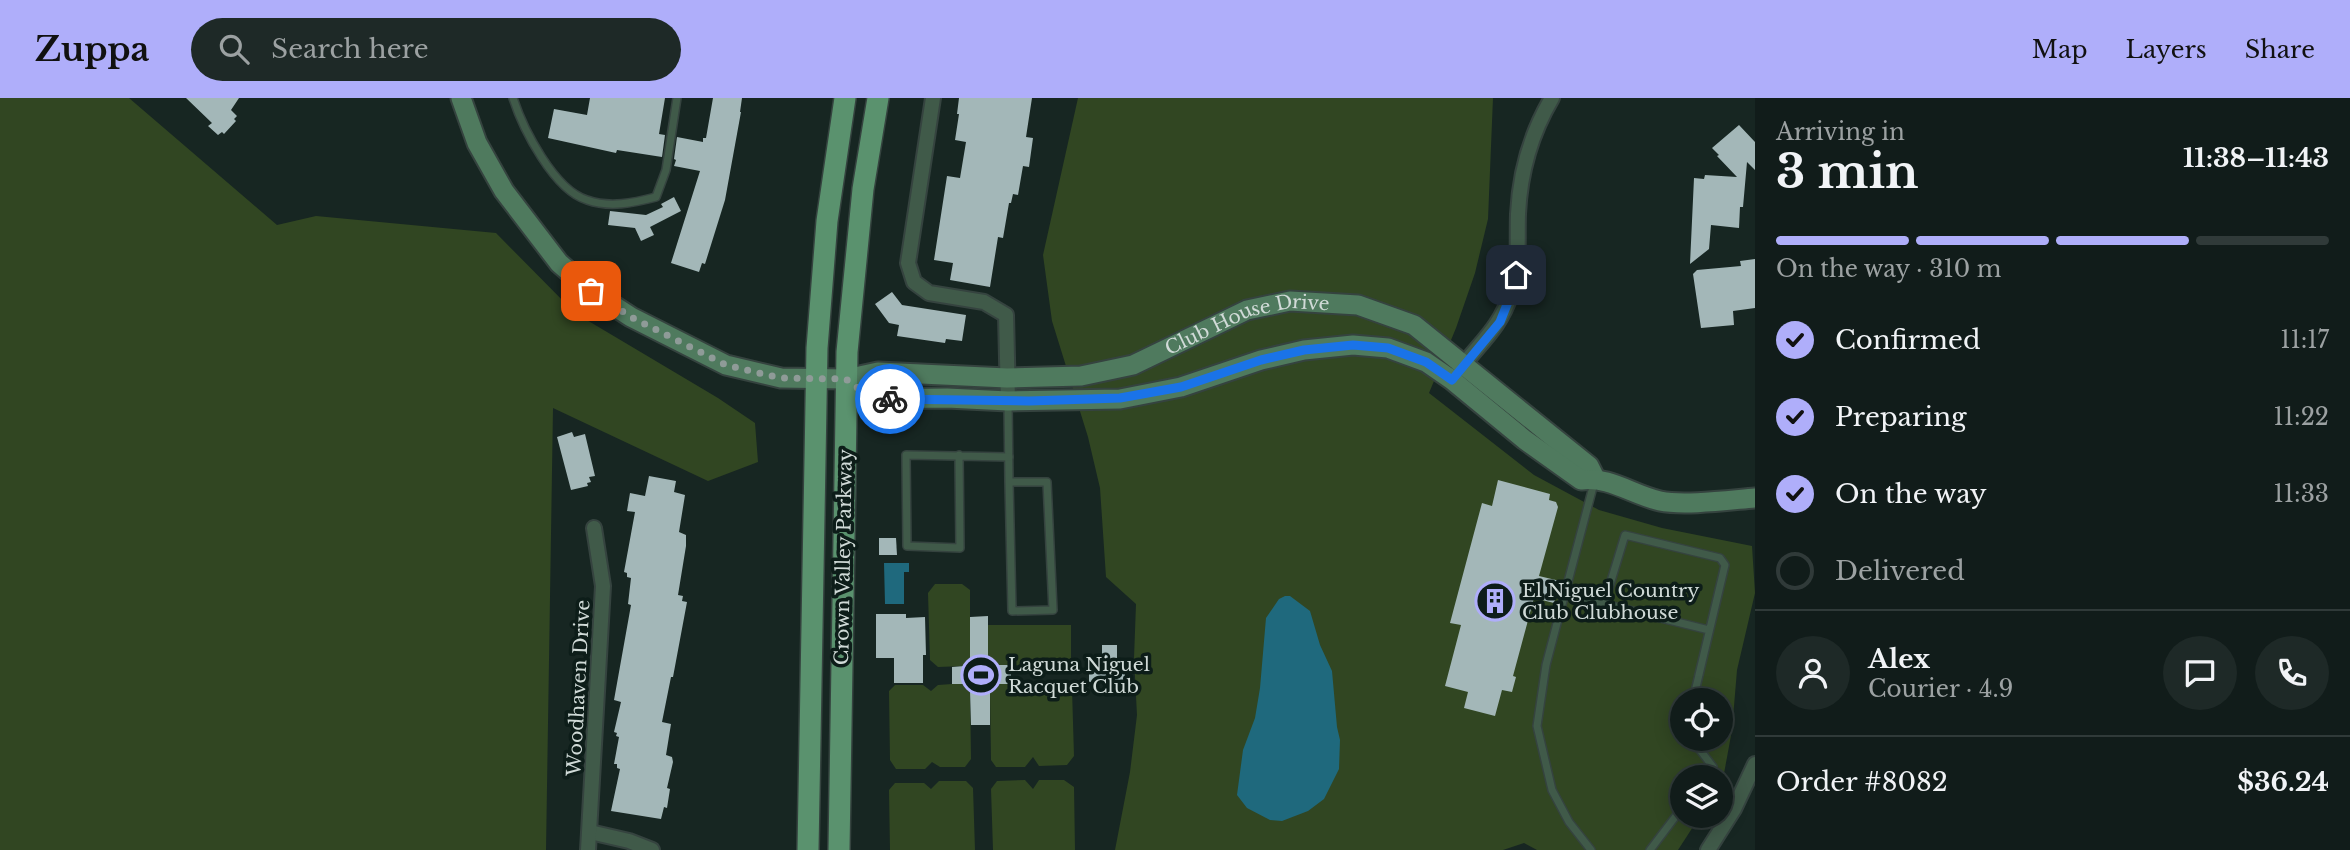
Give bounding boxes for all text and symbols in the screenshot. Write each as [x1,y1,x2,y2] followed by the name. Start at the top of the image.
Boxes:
[191,18,681,81] search box
[35,29,149,70] text: Zuppa
[215,30,253,68] icon: search
[271,33,429,65] text: Search here
[2032,35,2088,64] text: Map
[2126,35,2207,64] text: Layers
[2245,35,2315,64] text: Share
[1776,118,1905,146] text: Arriving in
[2183,142,2329,174] text: 11:38–11:43
[1776,143,1918,200] text: 3 min
[1486,245,1546,305] pin
[1776,255,2001,283] text: On the way · 310 m
[1497,256,1535,294] icon: home
[561,261,621,321] pin
[572,272,610,310] icon: bag
[1161,290,1330,360] street label: Club House Drive
[1776,321,1814,359] icon: check
[1835,324,1980,356] text: Confirmed
[2280,326,2329,354] text: 11:17
[855,364,925,434] courier
[871,380,909,418] icon: bike
[1776,398,1814,436] icon: check
[1835,401,1967,433] text: Preparing
[2274,403,2329,431] text: 11:22
[830,449,857,665] street label: Crown Valley Parkway
[1776,475,1814,513] icon: check
[1835,478,1987,510] text: On the way
[2274,480,2329,508] text: 11:33
[1835,555,1965,587] text: Delivered
[1522,579,1699,624] place label: El Niguel Country Club Clubhouse
[1474,580,1516,622] building icon: El Niguel Country Club Clubhouse
[562,599,595,778] street label: Woodhaven Drive
[1776,636,1850,710] button: person
[2163,636,2237,710] button: chat
[2255,636,2329,710] button: phone
[1868,643,1930,675] text: Alex
[1008,653,1150,698] place label: Laguna Niguel Racquet Club
[960,654,1002,696] sports icon: Laguna Niguel Racquet Club
[1868,675,2013,703] text: Courier · 4.9
[1670,688,1733,828] map controls
[1670,688,1733,751] button: locate
[1670,765,1733,828] button: layers
[1776,766,1948,798] text: Order #8082
[2237,766,2329,798] text: $36.24

